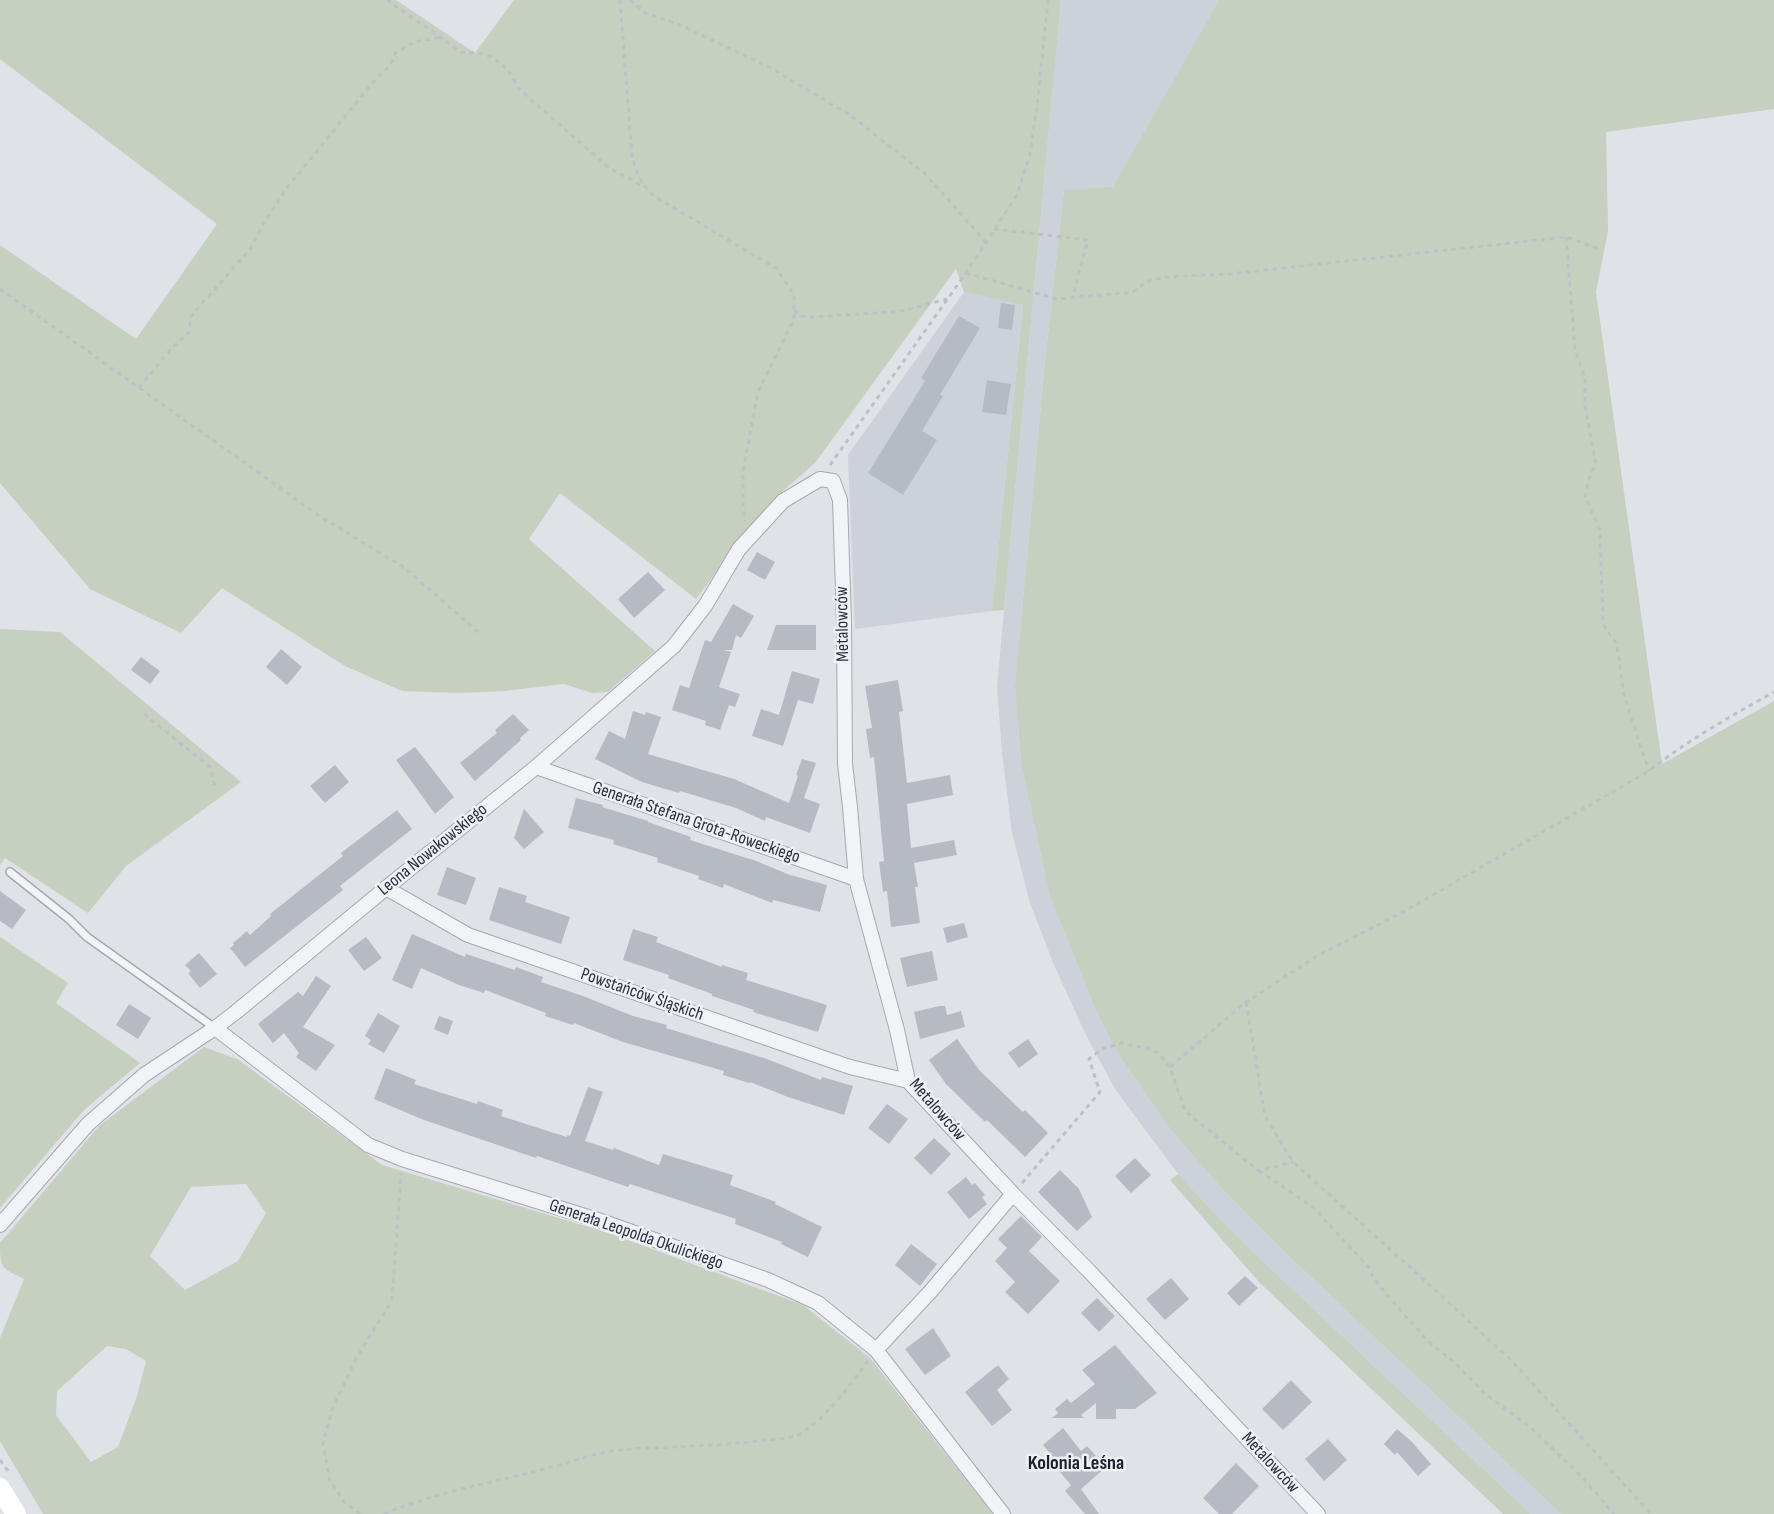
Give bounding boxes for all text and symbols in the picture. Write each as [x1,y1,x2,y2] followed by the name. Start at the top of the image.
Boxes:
[832,586,854,662] street label: Metalowców
[589,777,803,869] street label: Generała Stefana Grota-Roweckiego
[374,799,492,901] street label: Leona Nowakowskiego
[578,964,706,1026] street label: Powstańców Śląskich
[904,1074,970,1146] street label: Metalowców
[546,1195,726,1275] street label: Generała Leopolda Okulickiego
[1236,1428,1304,1498] street label: Metalowców
[1028,1452,1124,1476] district label: Kolonia Leśna

